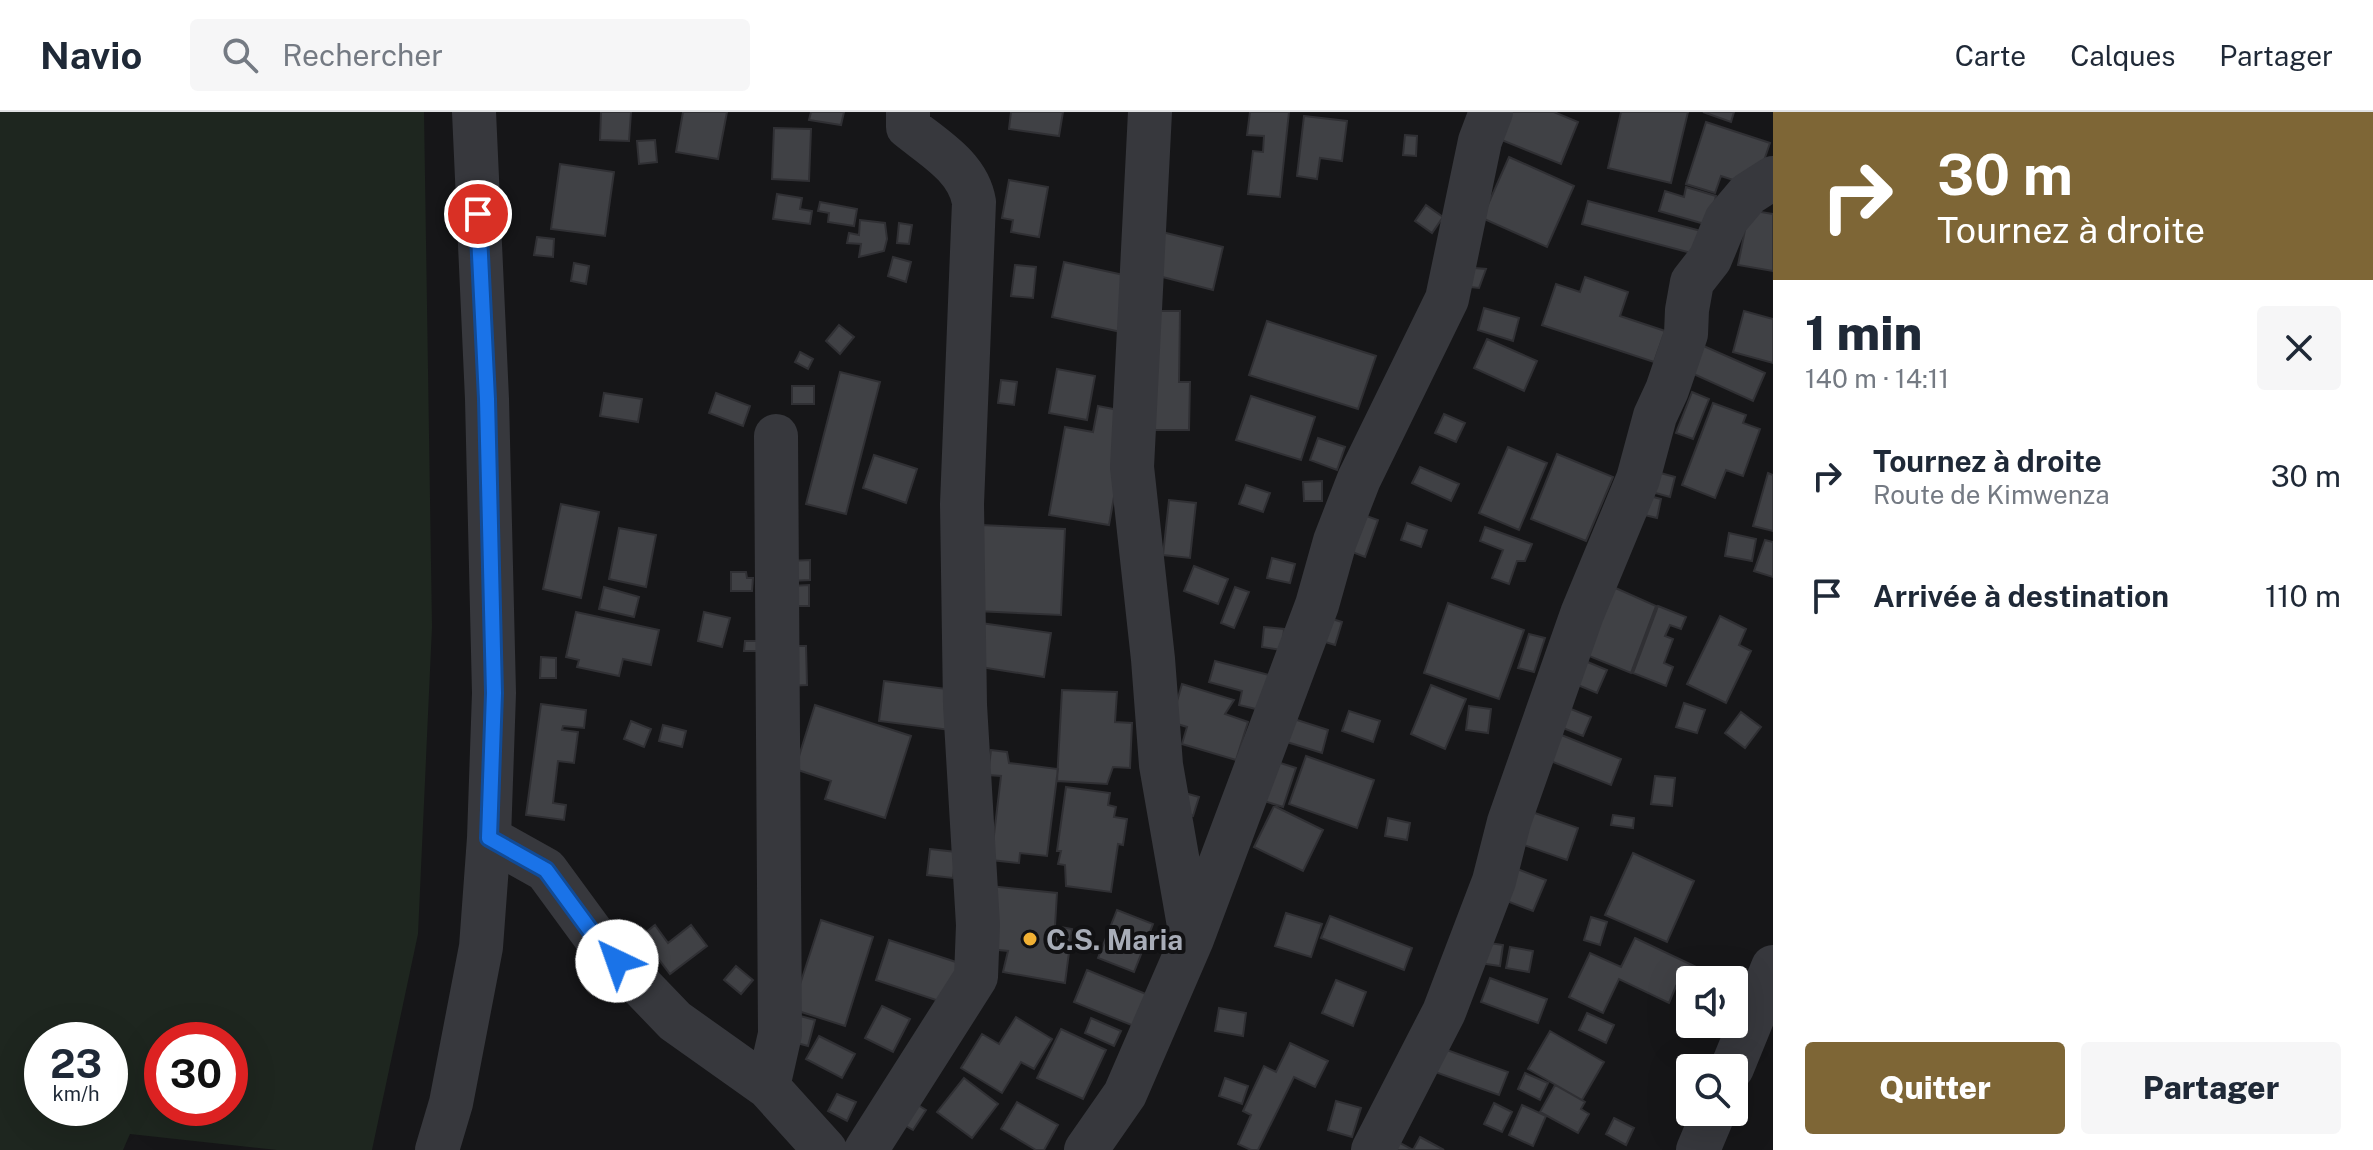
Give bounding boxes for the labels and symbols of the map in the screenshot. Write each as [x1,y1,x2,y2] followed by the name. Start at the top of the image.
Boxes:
[444,180,512,248] pin
[575,919,659,1003] position arrow
[1046,923,1183,956] place label: C.S. Maria
[1021,930,1039,948] marker: C.S. Maria
[144,1022,248,1126] speed limit sign: 30

